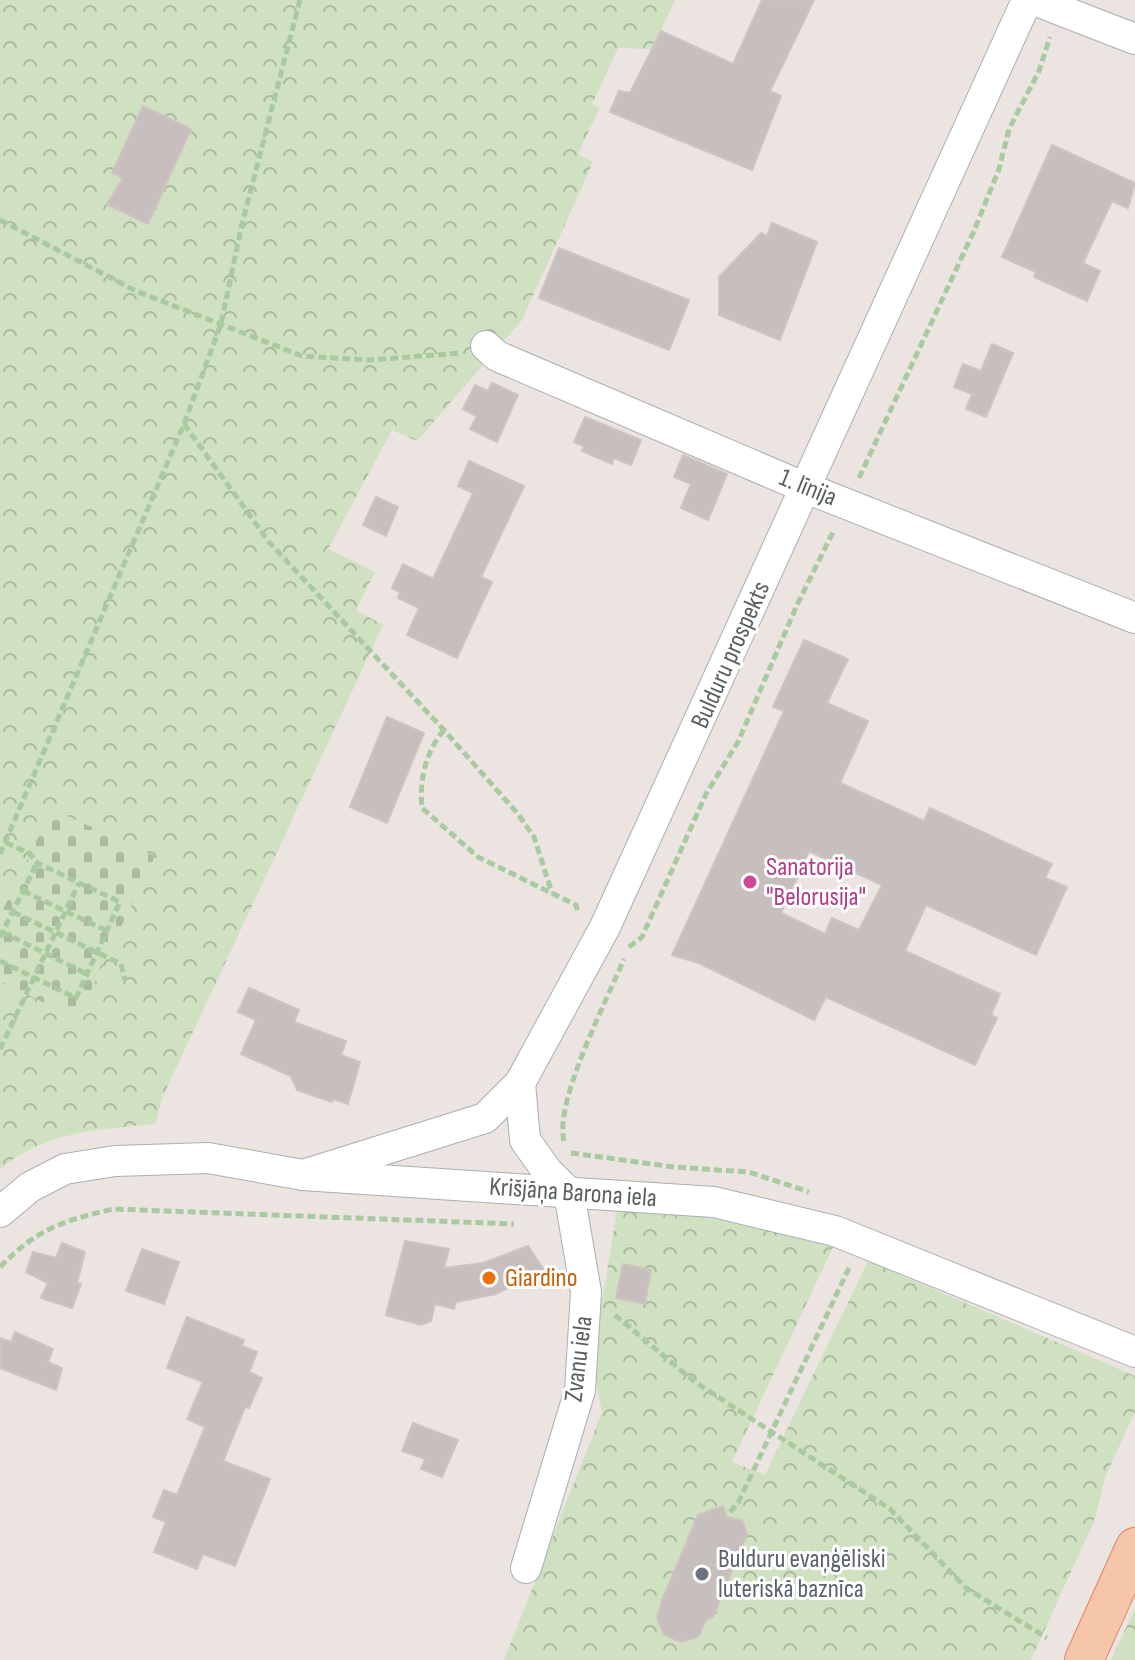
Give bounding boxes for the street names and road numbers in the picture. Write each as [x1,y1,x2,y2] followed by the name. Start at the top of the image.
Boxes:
[775,463,841,513] street label: 1. līnija
[685,577,777,733] street label: Bulduru prospekts
[488,1172,658,1214] street label: Krišjāņa Barona iela
[558,1314,600,1404] street label: Zvanu iela

